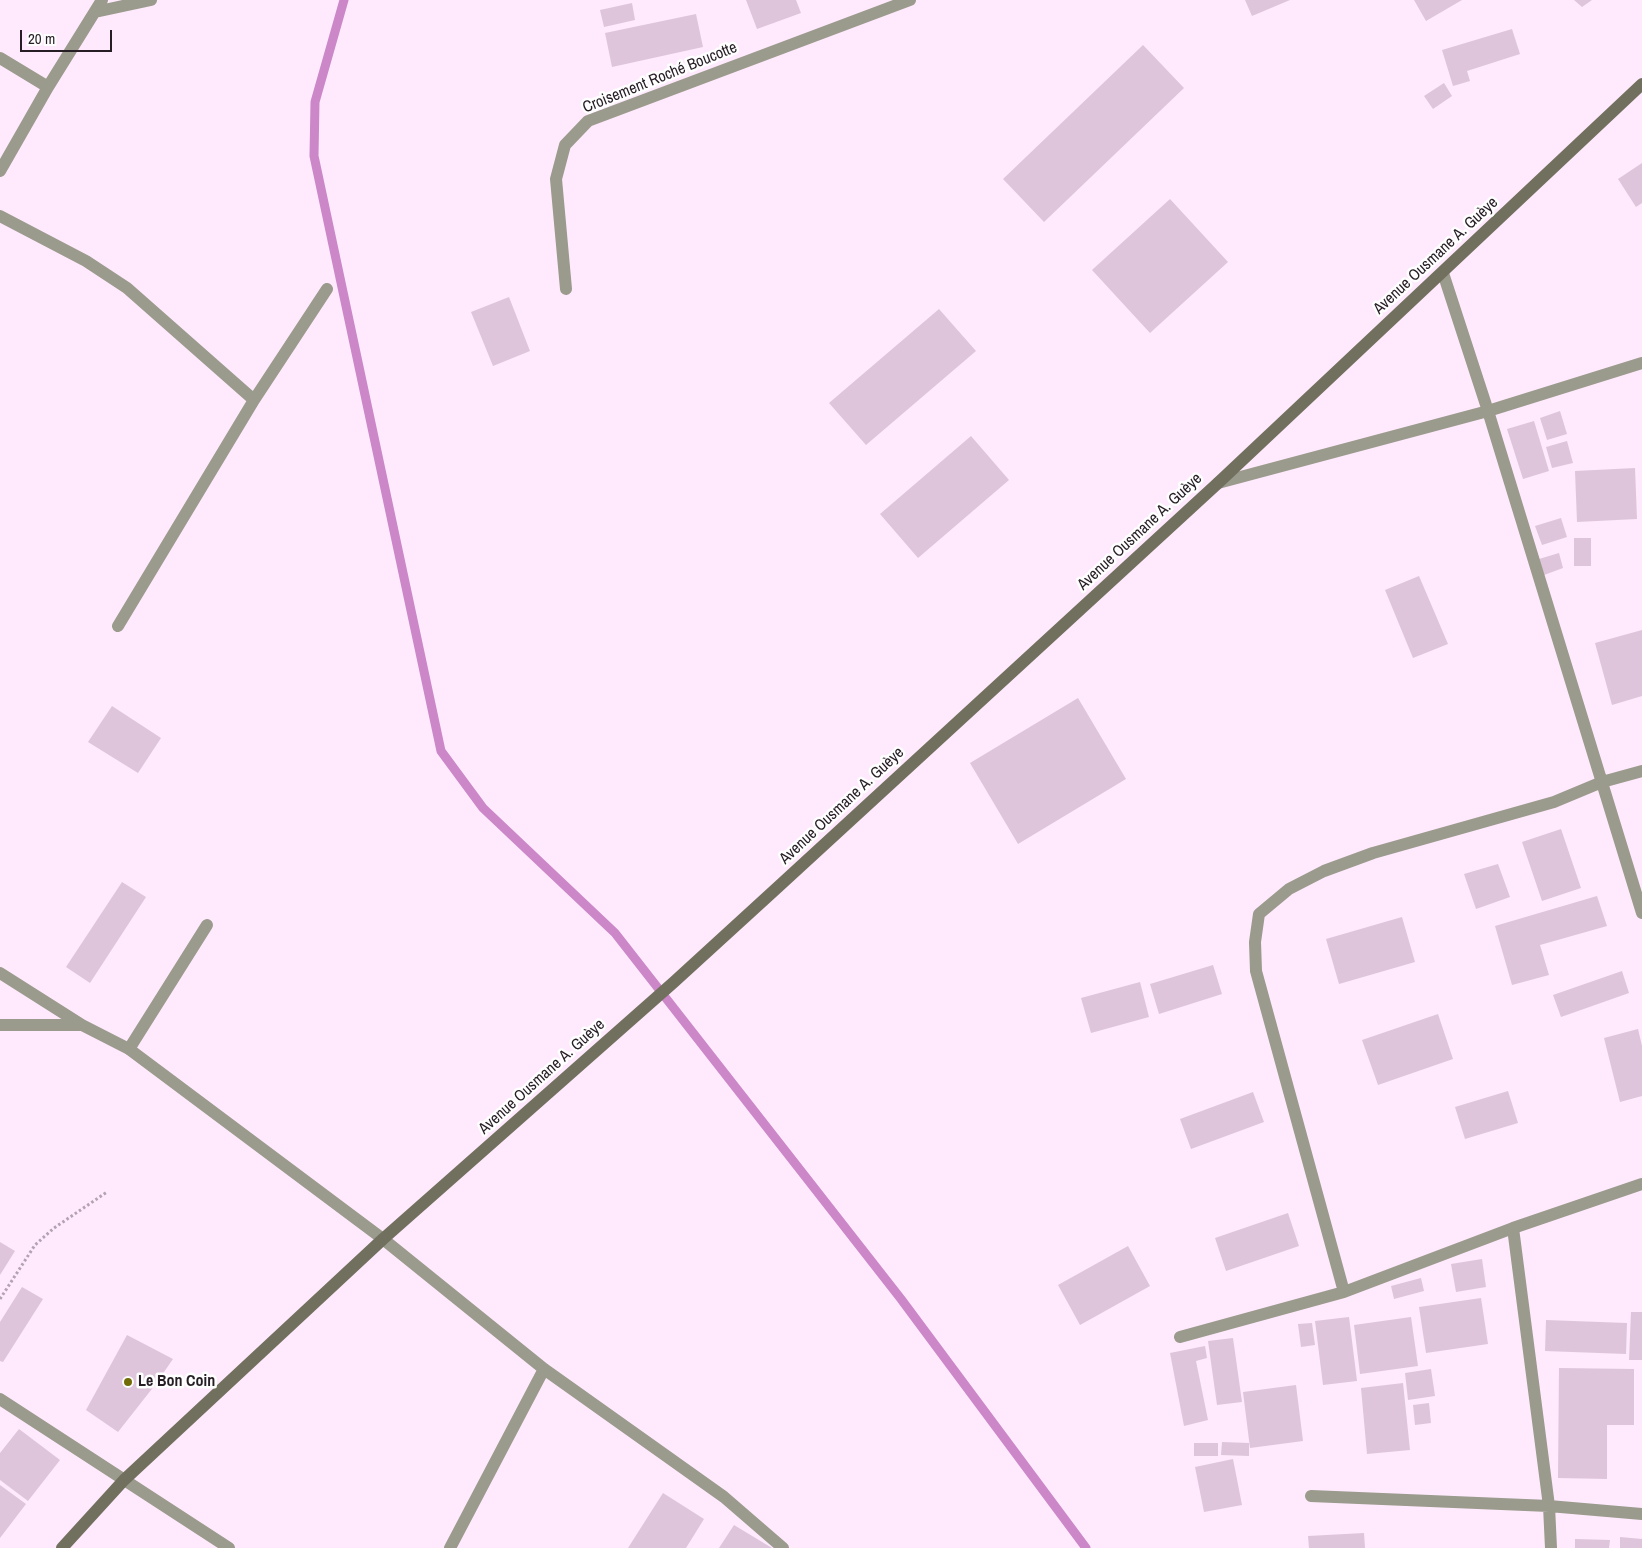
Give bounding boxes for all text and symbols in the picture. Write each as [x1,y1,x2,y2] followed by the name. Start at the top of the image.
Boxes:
[22,20,115,52] scale bar
[28,28,55,49] text: 20 m
[580,38,740,118] street label: Croisement Roché Boucotte
[1370,193,1502,319] street label: Avenue Ousmane A. Guèye
[1074,469,1206,595] street label: Avenue Ousmane A. Guèye
[776,743,908,869] street label: Avenue Ousmane A. Guèye
[475,1015,609,1139] street label: Avenue Ousmane A. Guèye
[138,1372,215,1392] place label: Le Bon Coin
[122,1376,134,1388] marker: Le Bon Coin

